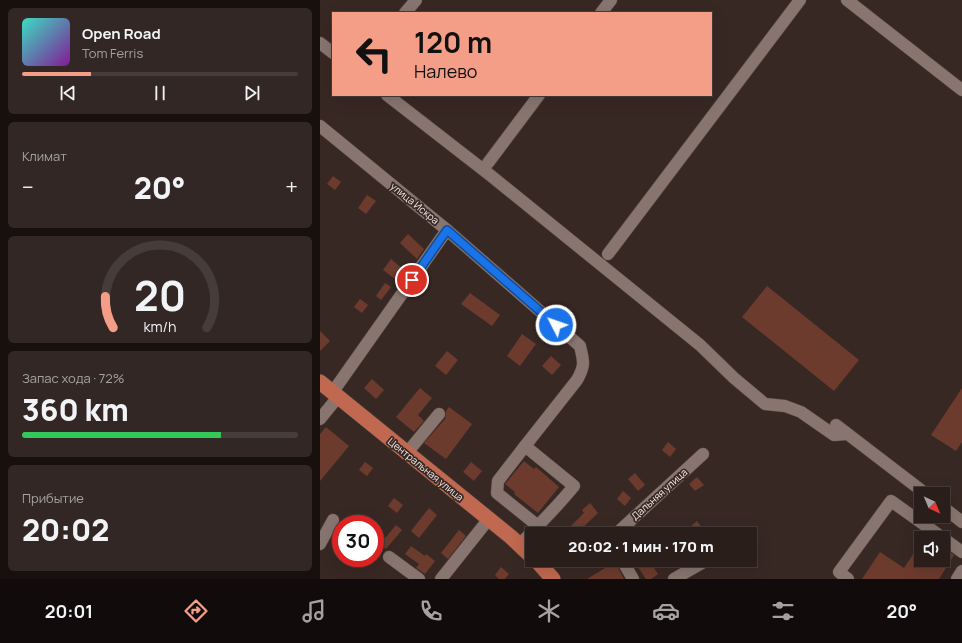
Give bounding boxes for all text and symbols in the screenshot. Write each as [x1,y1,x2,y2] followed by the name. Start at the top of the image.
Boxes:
[82,23,161,44] text: Open Road
[414,23,492,61] text: 120 m
[348,28,400,80] icon: left
[82,44,143,62] text: Tom Ferris
[414,59,478,83] text: Налево
[57,82,79,104] icon: previous
[149,82,171,104] icon: pause
[241,82,263,104] icon: next
[22,147,67,165] text: Климат
[134,167,186,208] text: 20°
[22,172,34,202] text: −
[285,172,298,202] text: +
[388,179,442,227] street label: улица Искра
[395,263,429,297] pin
[134,266,186,322] text: 20
[401,269,423,291] icon: arrive
[535,304,577,346] position arrow
[143,316,177,335] text: km/h
[22,369,124,387] text: Запас хода · 72%
[22,389,129,430] text: 360 km
[385,434,467,504] street label: Центральная улица
[628,465,690,523] street label: Дальняя улица
[914,487,950,523] north arrow
[914,487,950,567] map controls
[22,489,84,507] text: Прибытие
[22,509,109,550] text: 20:02
[332,515,384,567] speed limit sign: 30
[914,531,950,567] button: sound
[568,536,714,557] text: 20:02 · 1 мин · 170 m
[182,597,210,625] icon: directions
[300,597,328,625] icon: music
[417,597,445,625] icon: phone
[535,597,563,625] icon: climate
[652,597,680,625] icon: car
[769,597,797,625] icon: filters
[45,599,93,623] text: 20:01
[887,599,917,623] text: 20°

